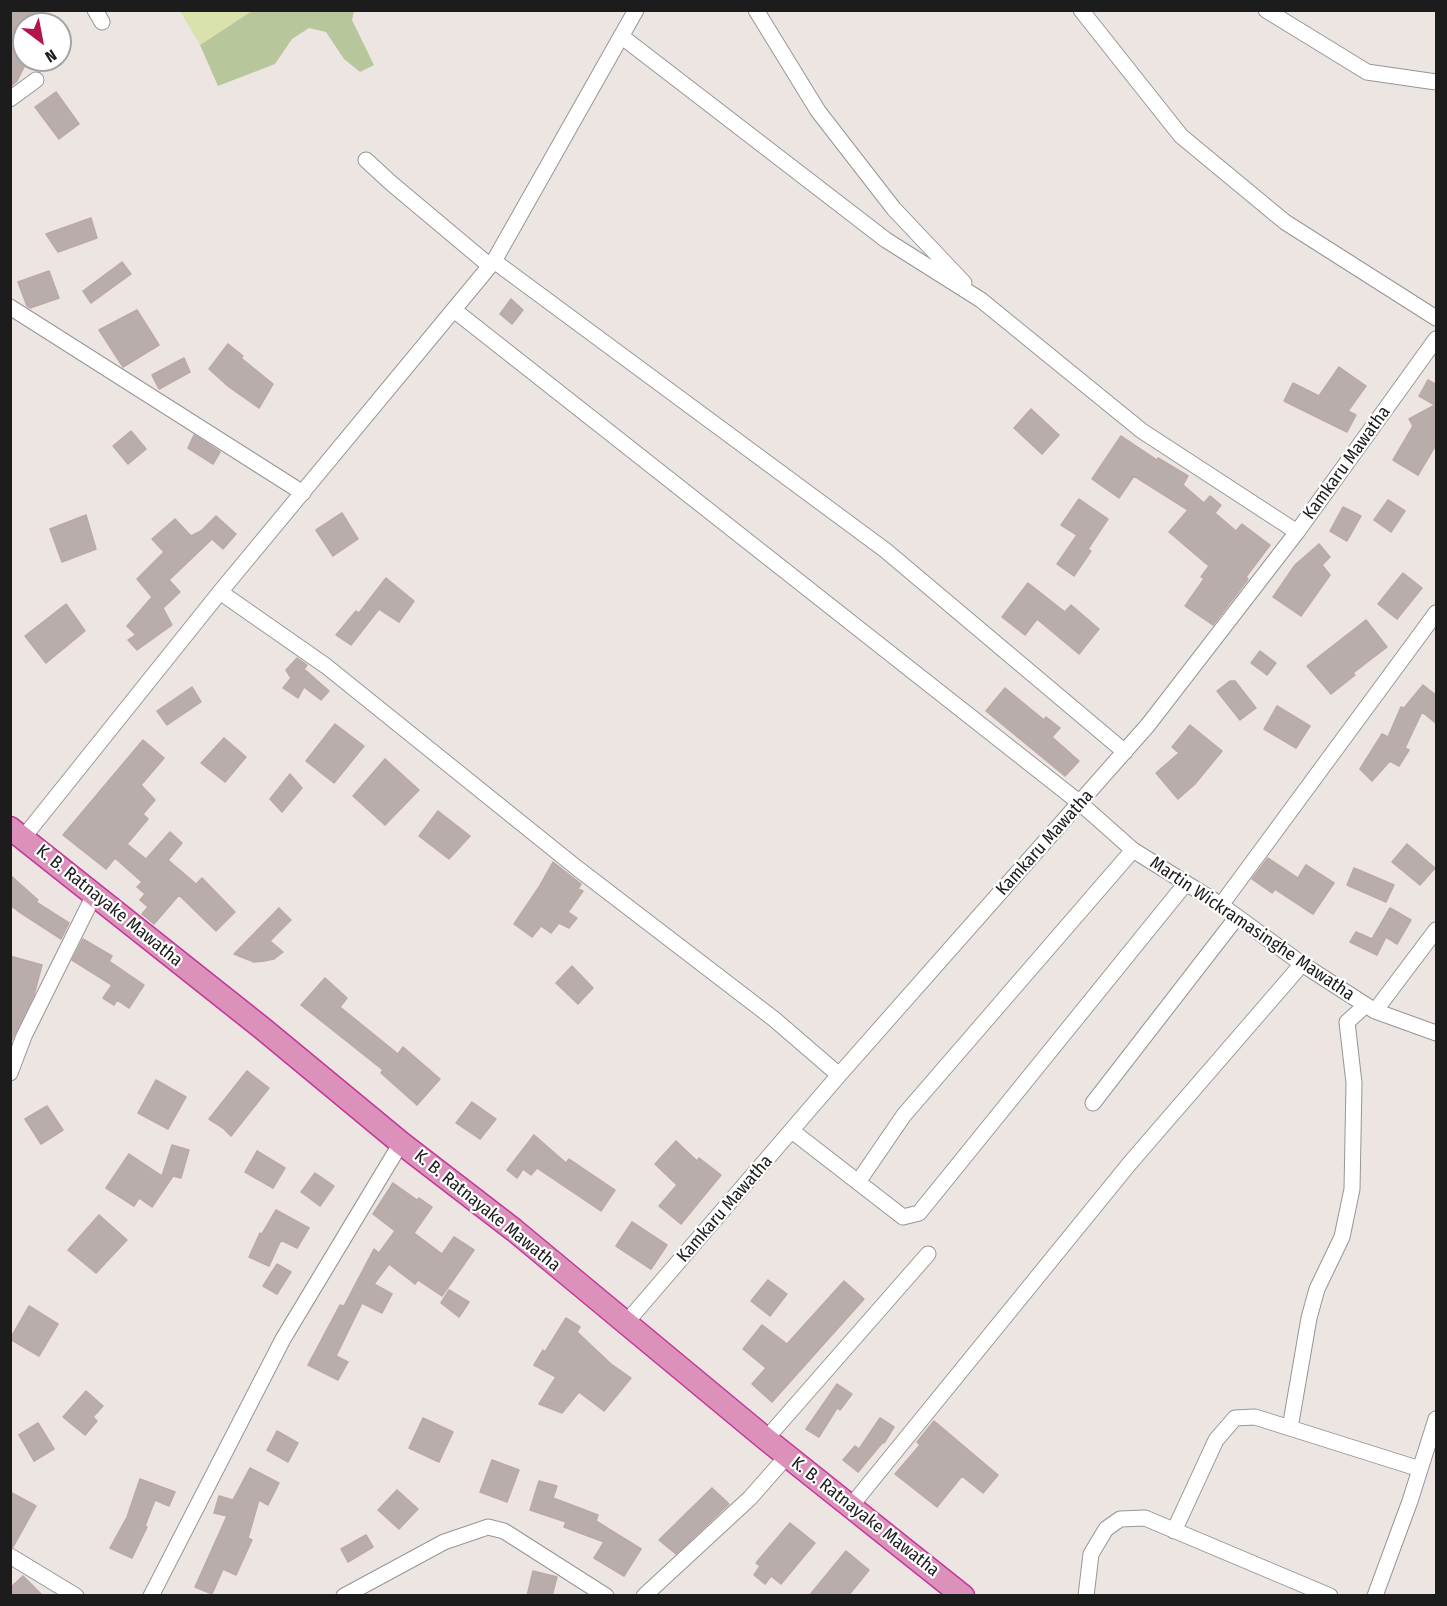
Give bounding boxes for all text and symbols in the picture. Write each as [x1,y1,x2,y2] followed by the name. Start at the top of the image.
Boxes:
[12,12,72,72] north arrow
[42,45,60,67] text: N
[1299,402,1395,524] street label: Kamkaru Mawatha
[992,786,1098,900] street label: Kamkaru Mawatha
[32,840,186,972] street label: K. B. Ratnayake Mawatha
[1146,852,1358,1006] street label: Martin Wickramasinghe Mawatha
[410,1145,564,1277] street label: K. B. Ratnayake Mawatha
[673,1151,777,1267] street label: Kamkaru Mawatha
[787,1453,943,1581] street label: K. B. Ratnayake Mawatha

